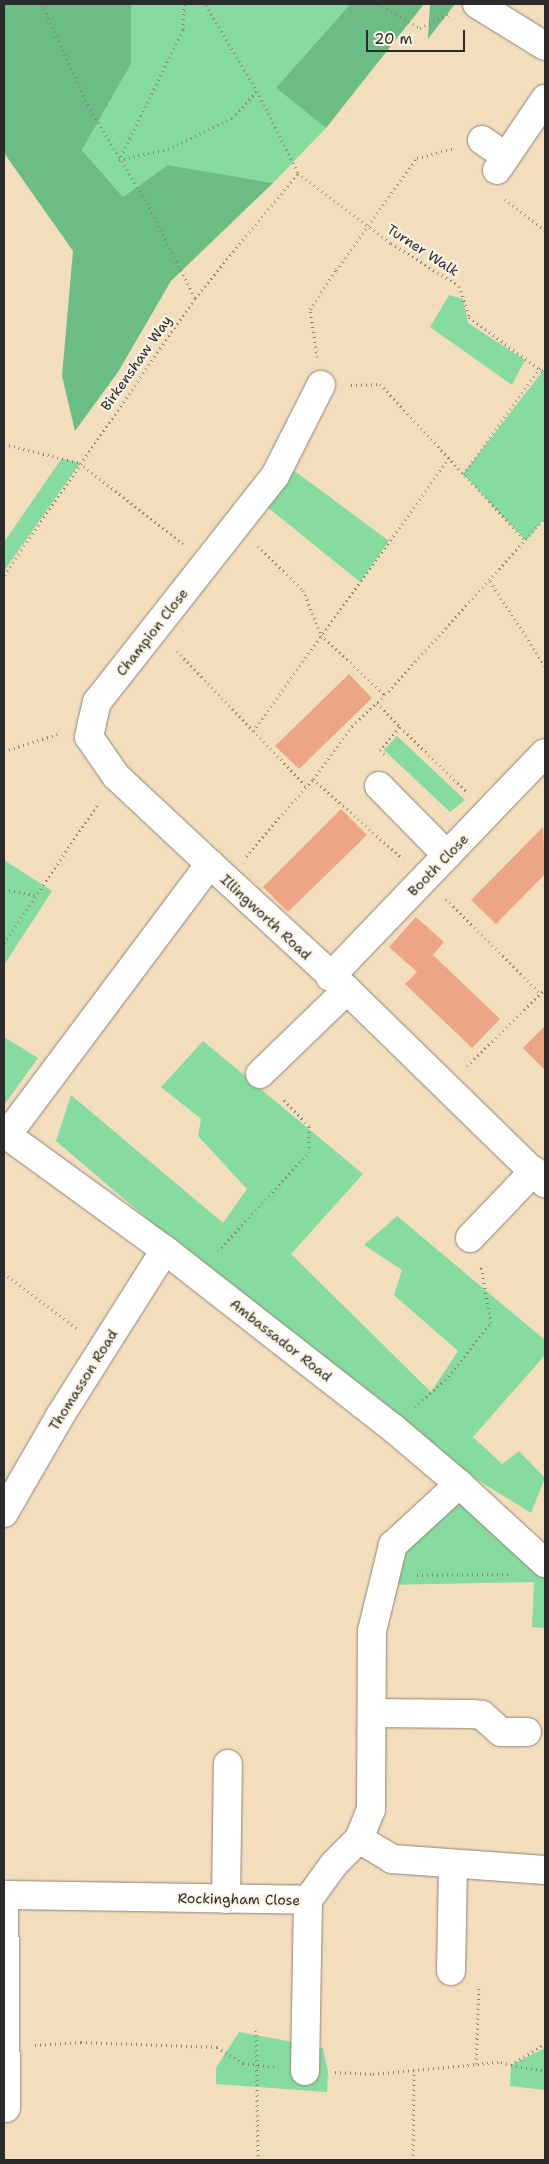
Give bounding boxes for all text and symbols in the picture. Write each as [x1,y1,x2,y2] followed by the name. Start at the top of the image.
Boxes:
[369,20,468,52] scale bar
[374,29,413,49] text: 20 m
[384,220,462,280] street label: Turner Walk
[97,312,175,414] street label: Birkenshaw Way
[113,585,191,679] street label: Champion Close
[404,830,472,900] street label: Booth Close
[217,871,315,963] street label: Illingworth Road
[227,1295,335,1385] street label: Ambassador Road
[45,1326,121,1434] street label: Thomasson Road
[178,1890,300,1908] street label: Rockingham Close

